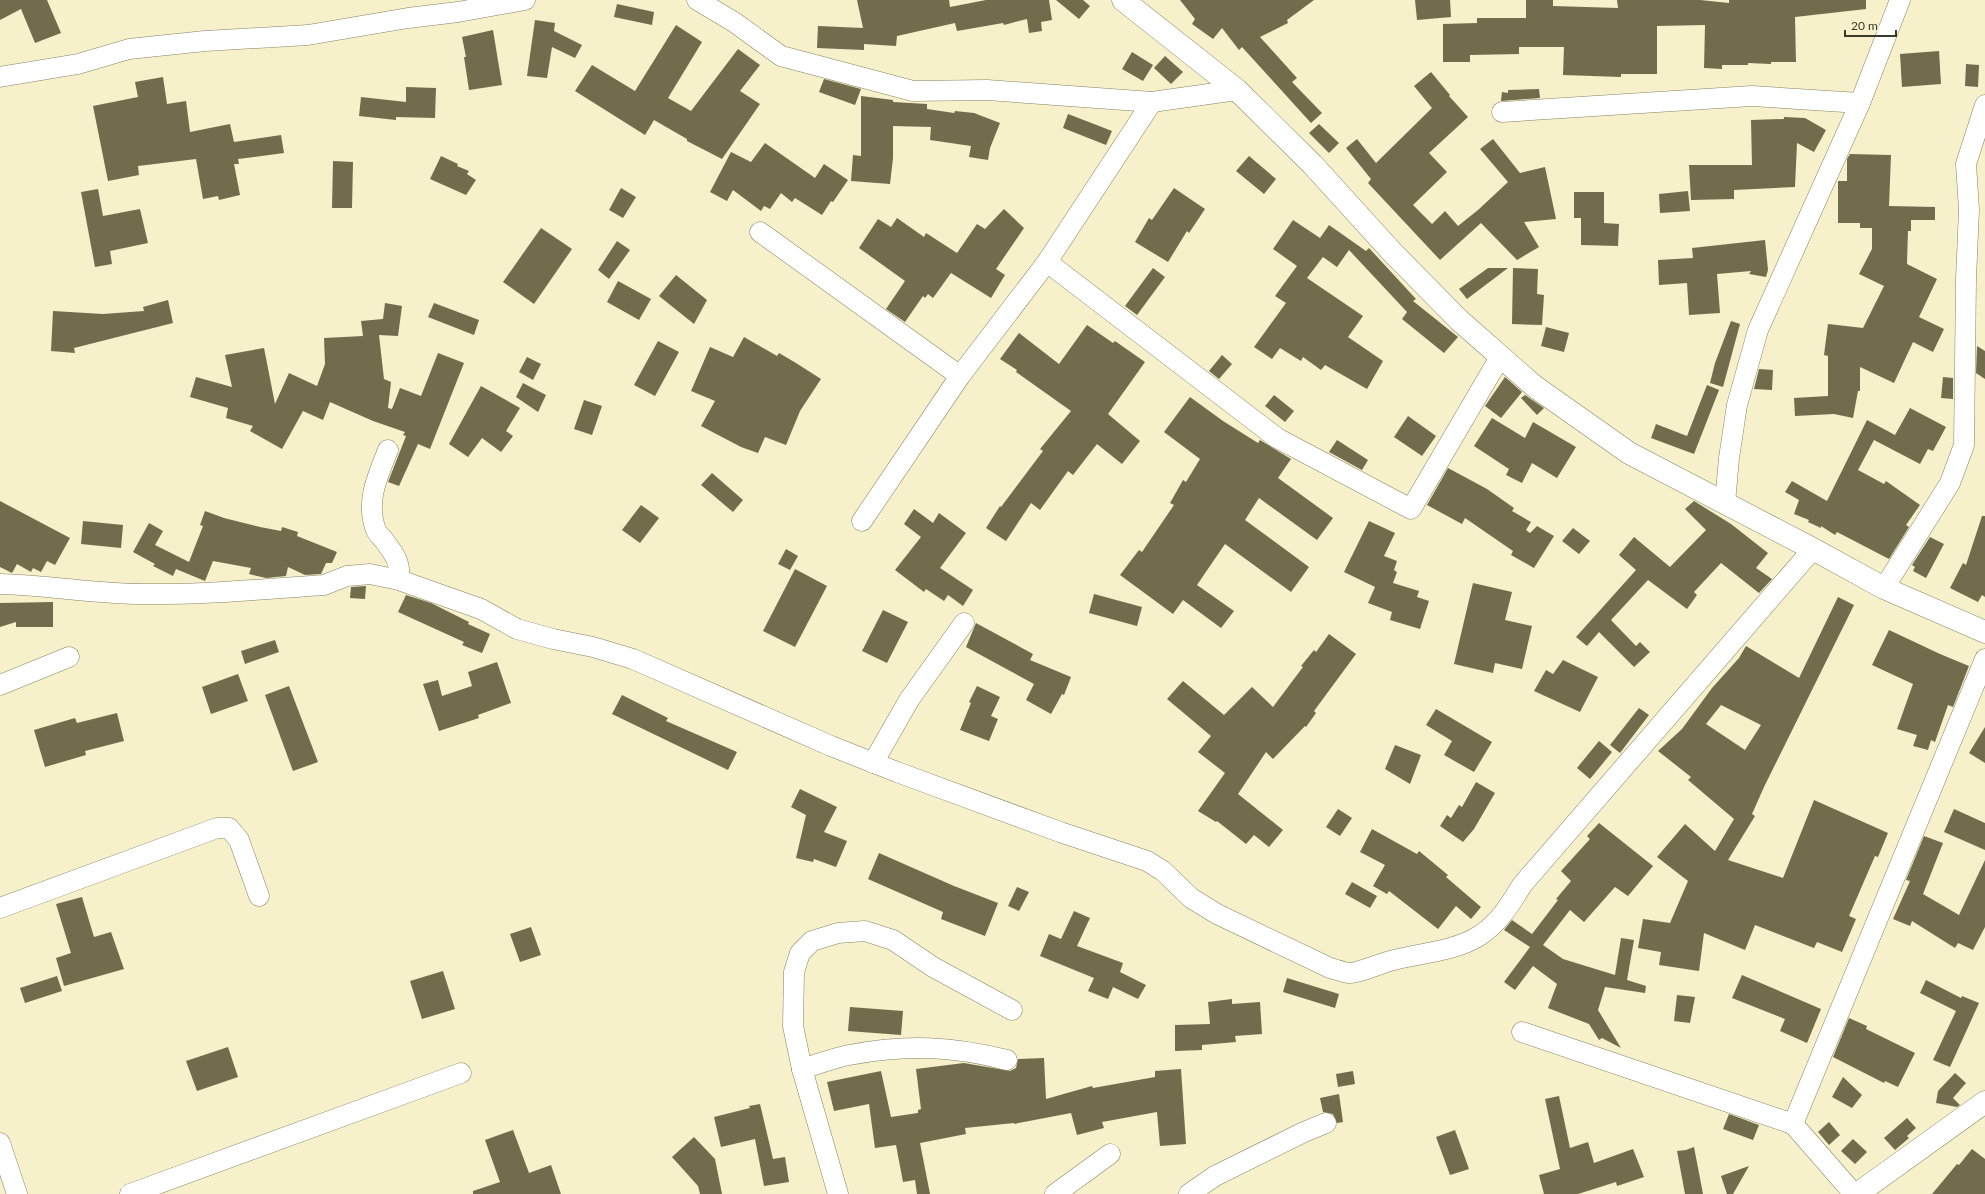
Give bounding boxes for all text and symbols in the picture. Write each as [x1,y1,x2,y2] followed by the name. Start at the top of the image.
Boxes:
[1845,12,1896,38] scale bar
[1851,18,1878,33] text: 20 m

